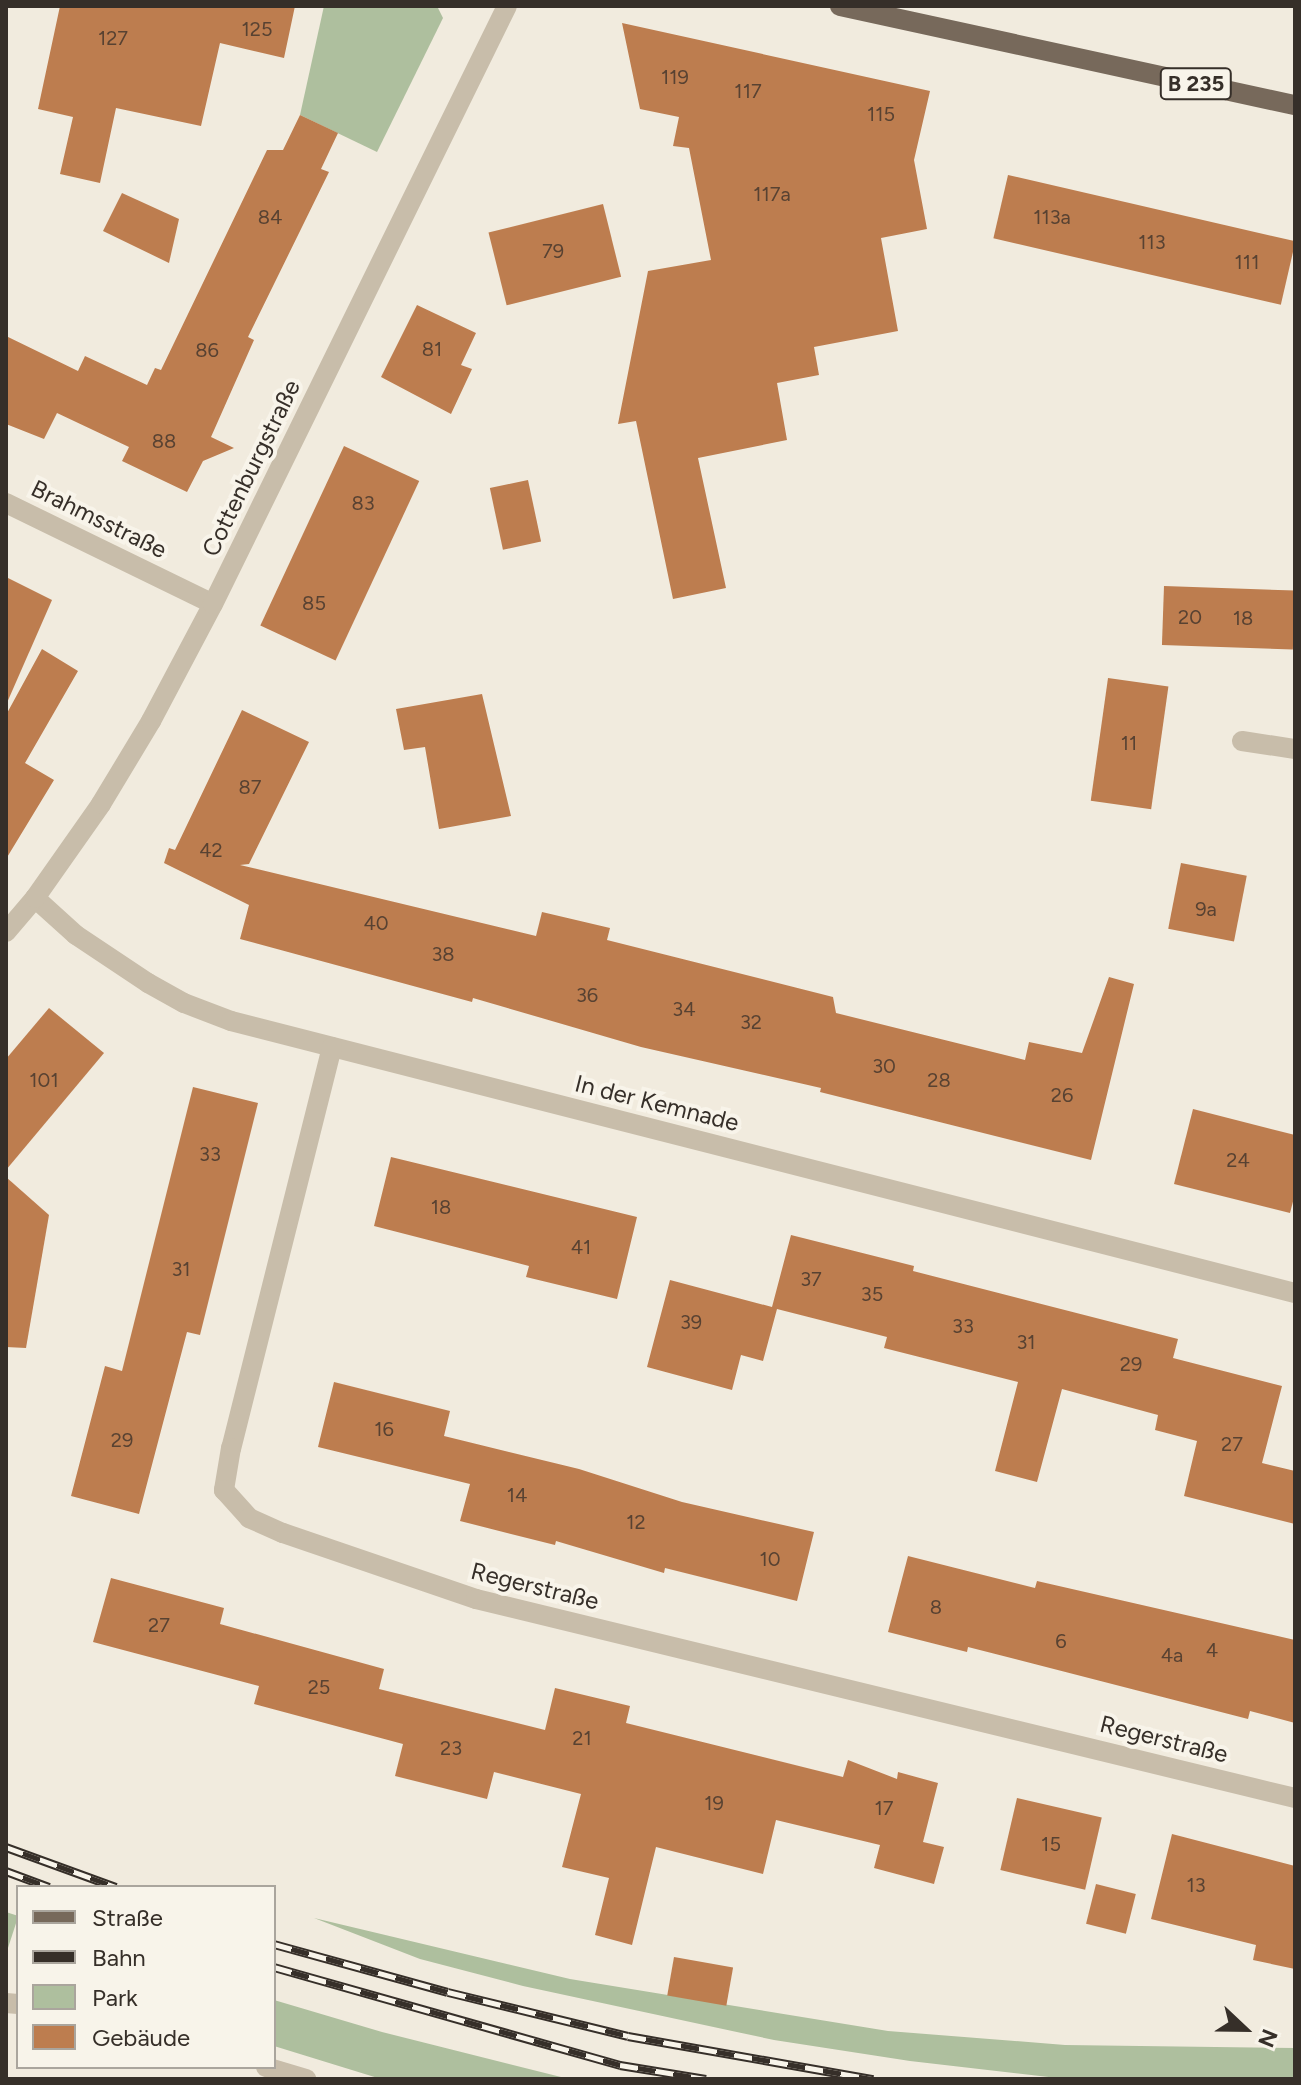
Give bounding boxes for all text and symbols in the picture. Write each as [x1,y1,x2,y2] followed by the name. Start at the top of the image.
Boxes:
[242,17,272,41] house number: 125
[98,26,128,50] house number: 127
[661,65,689,89] house number: 119
[1158,66,1234,102] road number: B 235
[734,79,762,103] house number: 117
[867,102,895,126] house number: 115
[753,182,791,206] house number: 117a
[258,205,282,229] house number: 84
[1033,205,1071,229] house number: 113a
[1138,230,1166,254] house number: 113
[542,239,564,263] house number: 79
[1235,250,1259,274] house number: 111
[422,337,442,361] house number: 81
[195,338,219,362] house number: 86
[196,375,306,561] street label: Cottenburgstraße
[152,429,176,453] house number: 88
[27,474,171,564] street label: Brahmsstraße
[351,491,375,515] house number: 83
[302,591,326,615] house number: 85
[1178,605,1202,629] house number: 20
[1233,606,1253,630] house number: 18
[1121,731,1137,755] house number: 11
[238,775,262,799] house number: 87
[199,838,223,862] house number: 42
[1195,897,1217,921] house number: 9a
[363,911,389,935] house number: 40
[431,942,455,966] house number: 38
[576,983,598,1007] house number: 36
[672,997,696,1021] house number: 34
[740,1010,762,1034] house number: 32
[872,1054,896,1078] house number: 30
[29,1068,59,1092] house number: 101
[927,1068,951,1092] house number: 28
[572,1069,742,1137] street label: In der Kemnade
[1051,1083,1073,1107] house number: 26
[199,1142,221,1166] house number: 33
[1226,1148,1250,1172] house number: 24
[431,1195,451,1219] house number: 18
[571,1235,591,1259] house number: 41
[171,1257,191,1281] house number: 31
[800,1267,822,1291] house number: 37
[861,1282,883,1306] house number: 35
[680,1310,702,1334] house number: 39
[952,1314,974,1338] house number: 33
[1016,1330,1036,1354] house number: 31
[1120,1352,1142,1376] house number: 29
[374,1417,394,1441] house number: 16
[111,1428,133,1452] house number: 29
[1221,1432,1243,1456] house number: 27
[507,1483,527,1507] house number: 14
[626,1510,646,1534] house number: 12
[759,1547,781,1571] house number: 10
[468,1556,602,1616] street label: Regerstraße
[930,1595,942,1619] house number: 8
[148,1613,170,1637] house number: 27
[1055,1629,1067,1653] house number: 6
[1206,1638,1218,1662] house number: 4
[1161,1643,1183,1667] house number: 4a
[308,1675,330,1699] house number: 25
[1097,1709,1231,1769] street label: Regerstraße
[572,1726,592,1750] house number: 21
[440,1736,462,1760] house number: 23
[704,1791,724,1815] house number: 19
[875,1796,893,1820] house number: 17
[1041,1832,1061,1856] house number: 15
[1186,1873,1206,1897] house number: 13
[16,1885,276,2069] legend
[92,1903,163,1932] text: Straße
[92,1943,146,1972] text: Bahn
[92,1983,138,2012] text: Park
[1205,1989,1285,2069] north arrow
[92,2023,190,2052] text: Gebäude
[1252,2025,1283,2051] text: N

